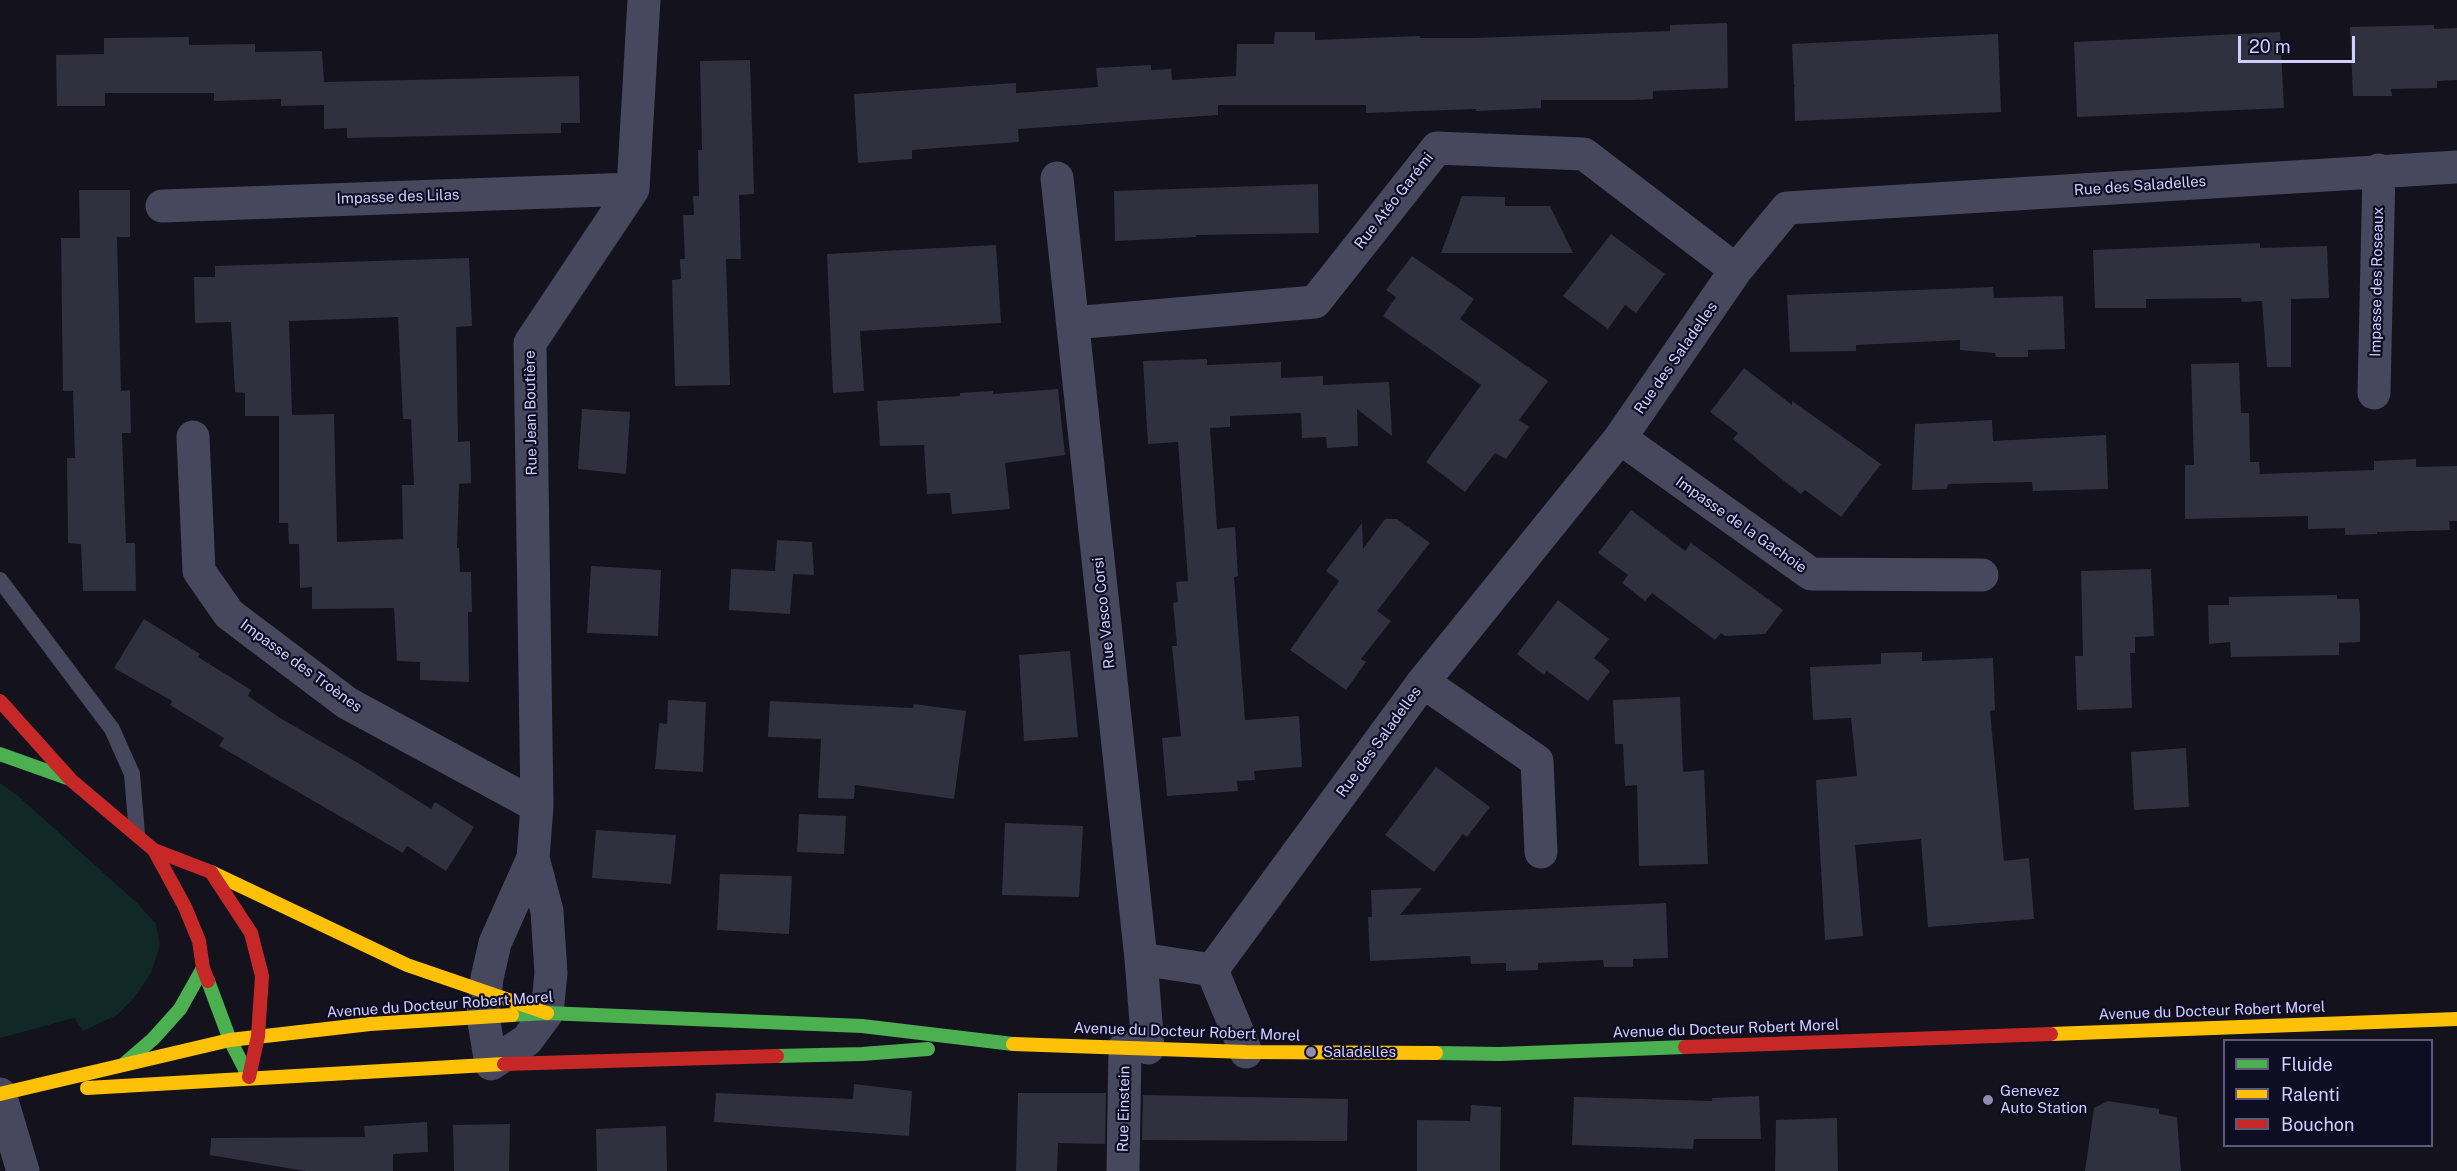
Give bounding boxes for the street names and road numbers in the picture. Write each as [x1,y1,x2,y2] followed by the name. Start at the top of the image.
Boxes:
[1351,149,1437,253] street label: Rue Atéo Garémi
[2073,172,2207,200] street label: Rue des Saladelles
[336,186,460,208] street label: Impasse des Lilas
[2367,207,2387,357] street label: Impasse des Roseaux
[1631,299,1721,417] street label: Rue des Saladelles
[521,350,541,476] street label: Rue Jean Boutière
[1672,473,1810,577] street label: Impasse de la Gachoie
[1089,556,1119,670] street label: Rue Vasco Corsi
[237,616,365,716] street label: Impasse des Troènes
[1333,683,1425,801] street label: Rue des Saladelles
[326,988,554,1022] street label: Avenue du Docteur Robert Morel
[2098,998,2326,1024] street label: Avenue du Docteur Robert Morel
[1612,1016,1840,1042] street label: Avenue du Docteur Robert Morel
[1073,1019,1301,1045] street label: Avenue du Docteur Robert Morel
[1114,1066,1134,1152] street label: Rue Einstein

